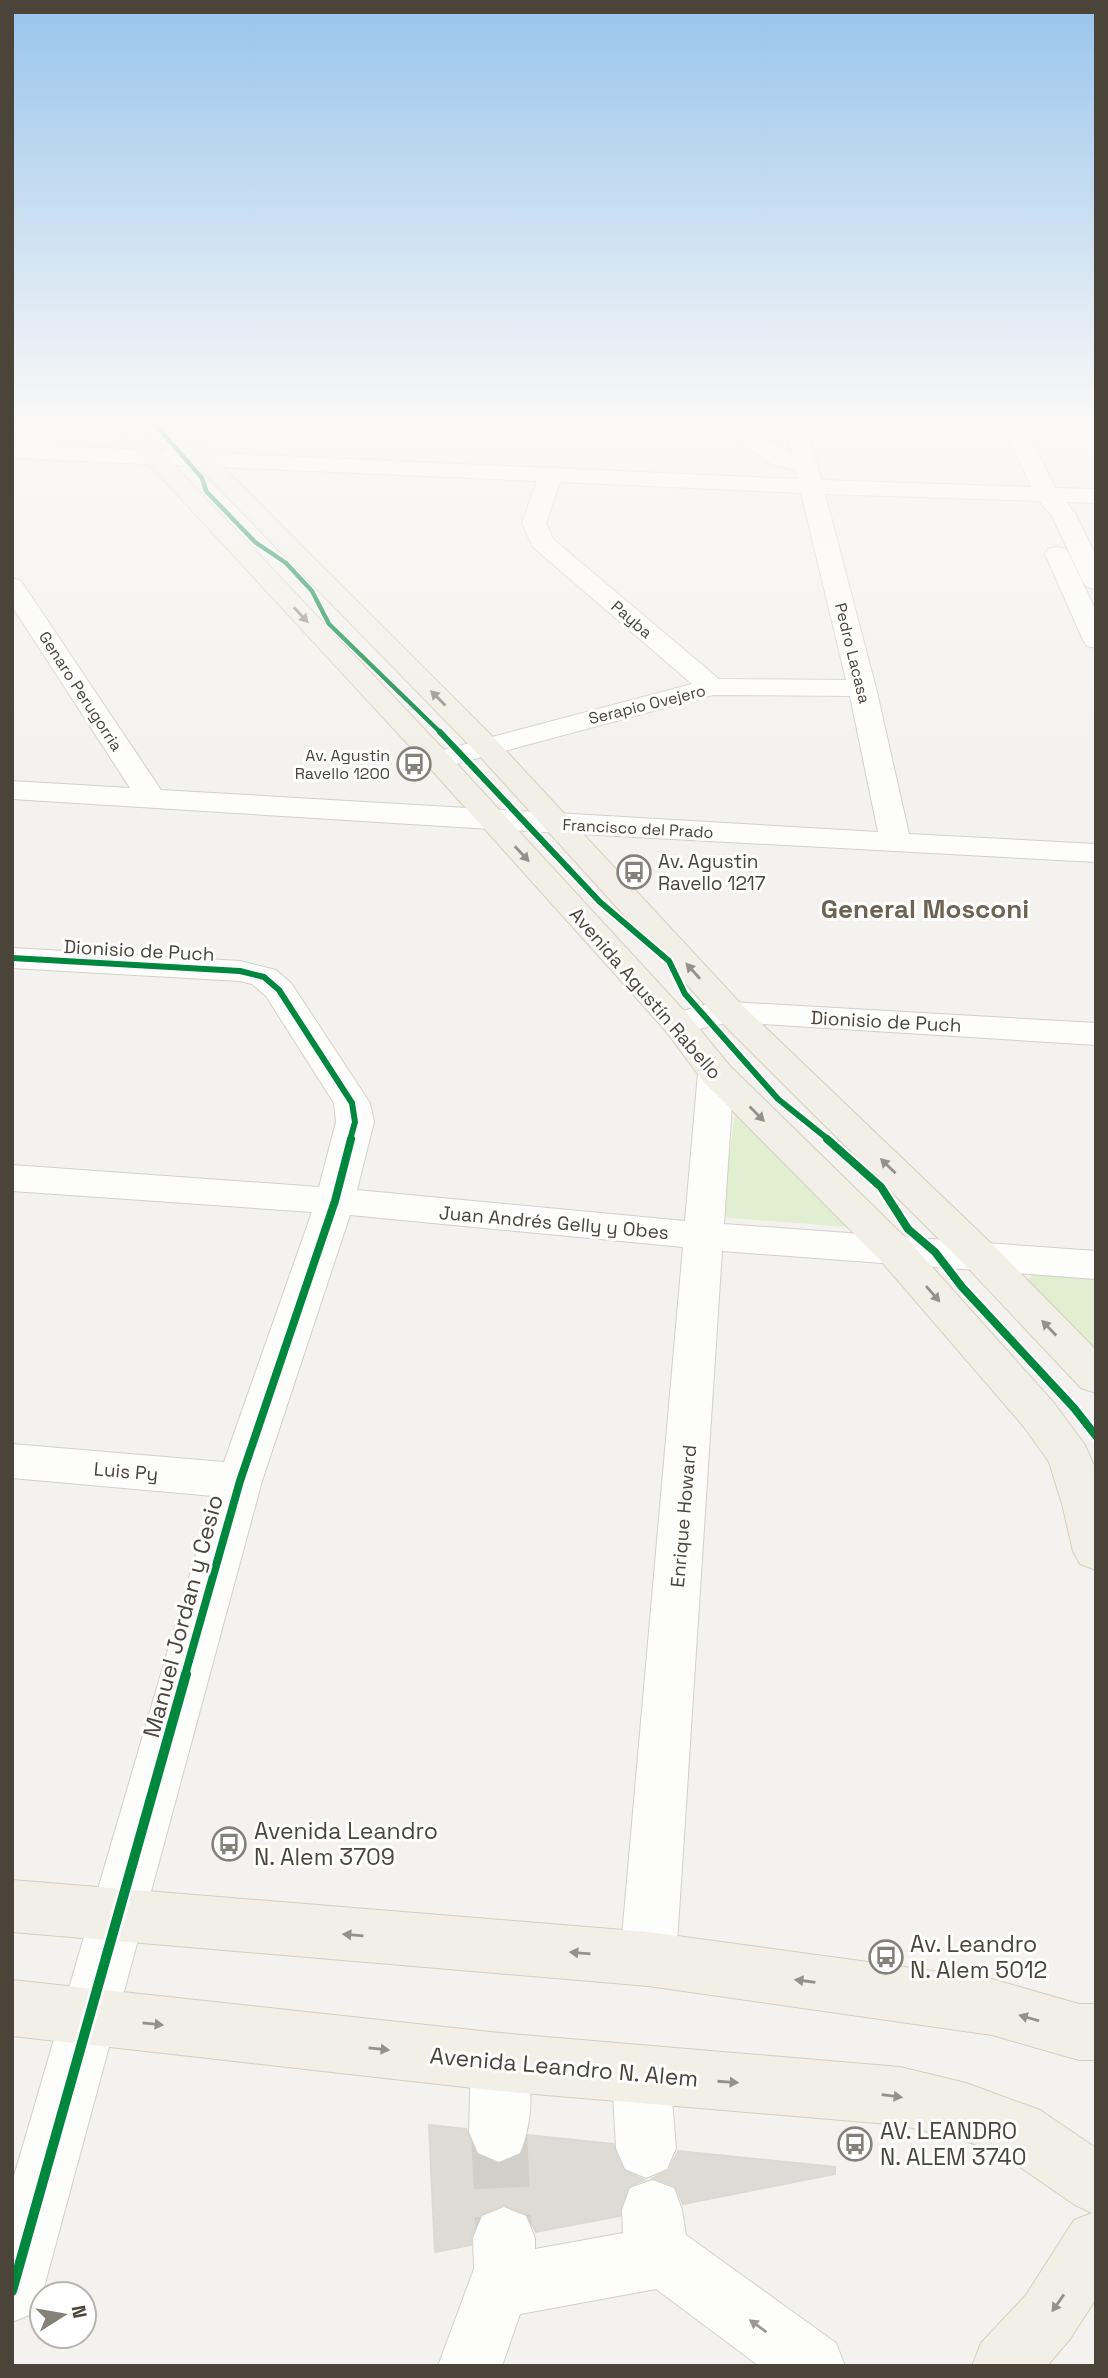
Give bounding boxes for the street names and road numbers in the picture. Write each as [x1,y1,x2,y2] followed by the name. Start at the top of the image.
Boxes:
[607,596,657,643] street label: Payba
[830,601,875,706] street label: Pedro Lacasa
[34,627,127,755] street label: Genaro Perugorria
[586,680,708,729] street label: Serapio Ovejero
[562,814,714,843] street label: Francisco del Prado
[564,902,727,1084] street label: Avenida Agustín Rabello
[63,934,215,967] street label: Dionisio de Puch
[810,1005,962,1038] street label: Dionisio de Puch
[438,1200,670,1245] street label: Juan Andrés Gelly y Obes
[665,1444,702,1588] street label: Enrique Howard
[93,1456,159,1487] street label: Luis Py
[136,1491,230,1741] street label: Manuel Jordan y Cesio
[429,2040,699,2094] street label: Avenida Leandro N. Alem

